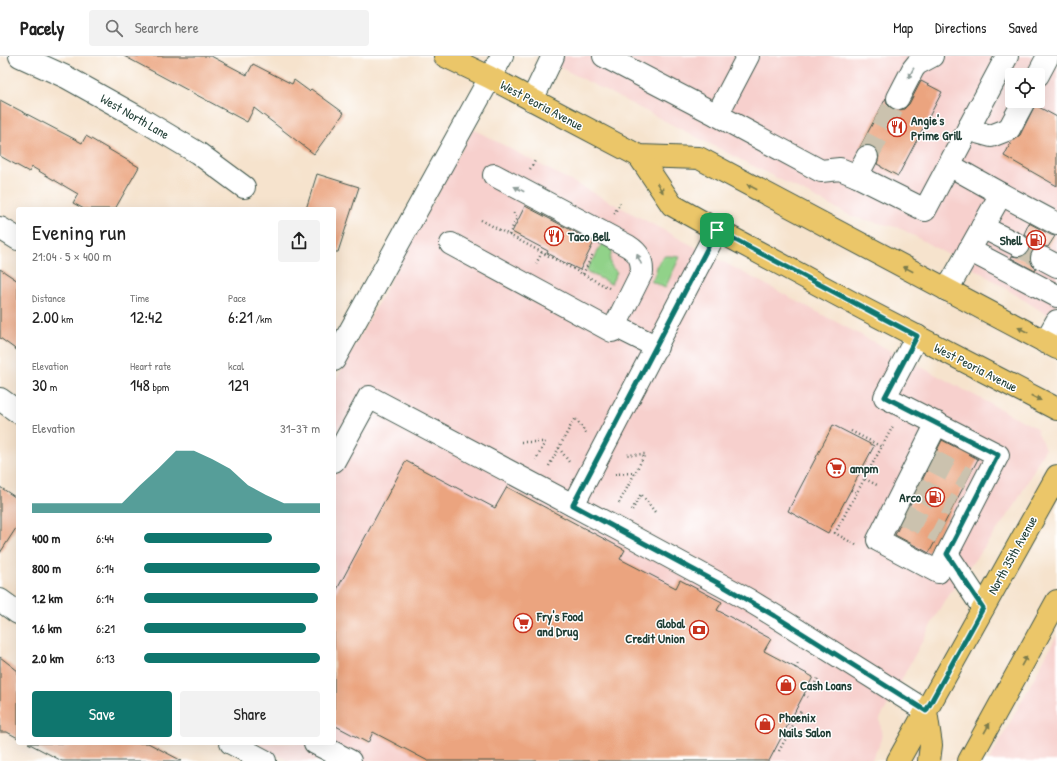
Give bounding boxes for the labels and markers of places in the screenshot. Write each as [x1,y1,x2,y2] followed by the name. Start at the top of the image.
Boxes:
[911,111,962,144] place label: Angie's Prime Grill
[886,116,908,138] restaurant icon: Angie's Prime Grill
[700,213,734,247] pin
[543,225,565,247] restaurant icon: Taco Bell
[567,227,610,245] place label: Taco Bell
[1025,229,1047,251] fuel station icon: Shell
[1000,231,1022,249] place label: Shell
[825,457,847,479] supermarket icon: ampm
[850,459,879,478] place label: ampm
[924,486,946,508] fuel station icon: Arco
[899,488,922,506] place label: Arco
[536,607,584,641] place label: Fry's Food and Drug
[512,612,534,634] supermarket icon: Fry's Food and Drug
[625,614,686,647] place label: Global Credit Union
[688,619,710,641] bank icon: Global Credit Union
[775,674,797,696] shop icon: Cash Loans
[800,676,852,694] place label: Cash Loans
[779,708,831,741] place label: Phoenix Nails Salon
[754,713,776,735] shop icon: Phoenix Nails Salon

